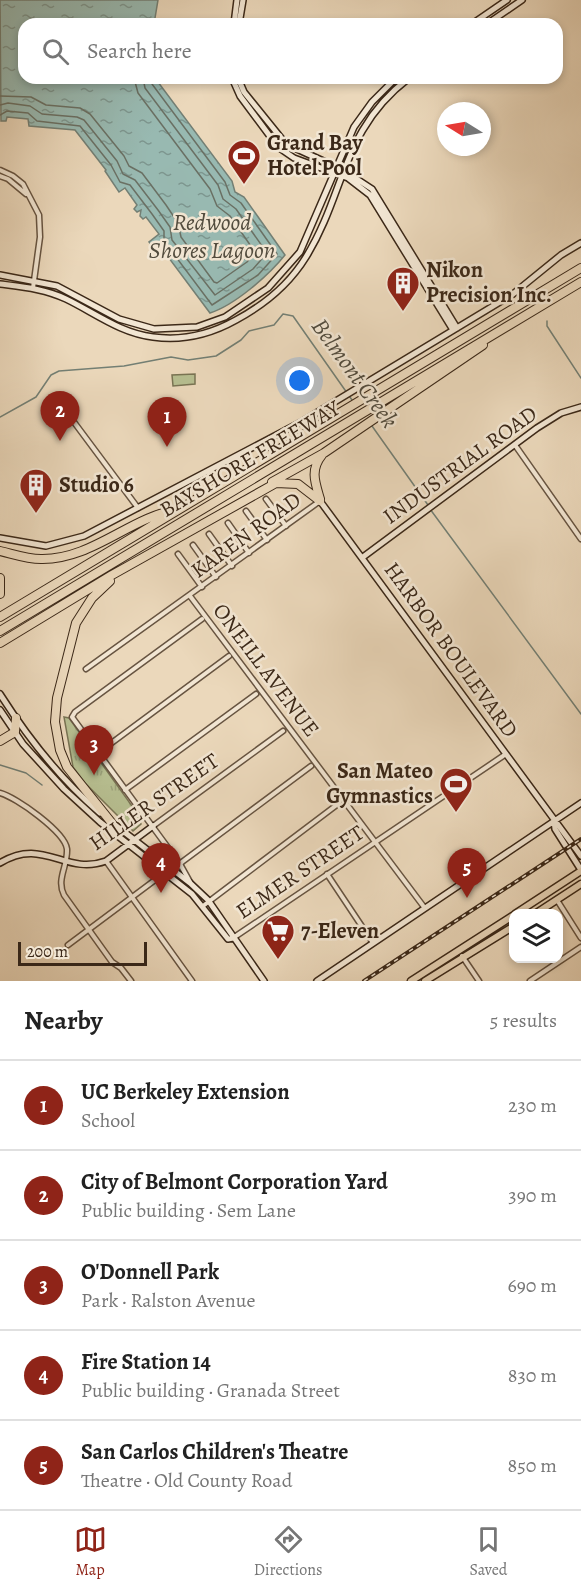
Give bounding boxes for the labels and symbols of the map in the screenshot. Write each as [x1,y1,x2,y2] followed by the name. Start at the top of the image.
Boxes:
[437,102,491,156] north arrow
[267,128,363,183] place label: Grand Bay Hotel Pool
[226,138,262,185] sports icon: Grand Bay Hotel Pool
[148,206,276,266] water label: Redwood Shores Lagoon
[426,255,552,310] place label: Nikon Precision Inc.
[385,265,421,312] building icon: Nikon Precision Inc.
[304,312,406,435] water label: Belmont Creek
[285,366,314,395] your location
[40,392,80,441] pin: 2
[154,393,347,525] street label: BAYSHORE FREEWAY
[148,398,186,447] pin: 1
[377,399,543,531] street label: INDUSTRIAL ROAD
[18,467,54,514] building icon: Studio 6
[59,470,134,500] place label: Studio 6
[185,485,307,585] street label: KAREN ROAD
[377,556,525,744] street label: HARBOR BOULEVARD
[206,597,326,743] street label: ONEILL AVENUE
[74,726,113,775] pin: 3
[83,746,225,858] street label: HILLER STREET
[326,756,433,811] place label: San Mateo Gymnastics
[438,766,474,813] sports icon: San Mateo Gymnastics
[230,818,370,926] street label: ELMER STREET
[142,844,180,893] pin: 4
[448,848,486,898] pin: 5
[260,913,296,960] supermarket icon: 7-Eleven
[301,916,379,946] place label: 7-Eleven
[18,939,147,966] scale bar

